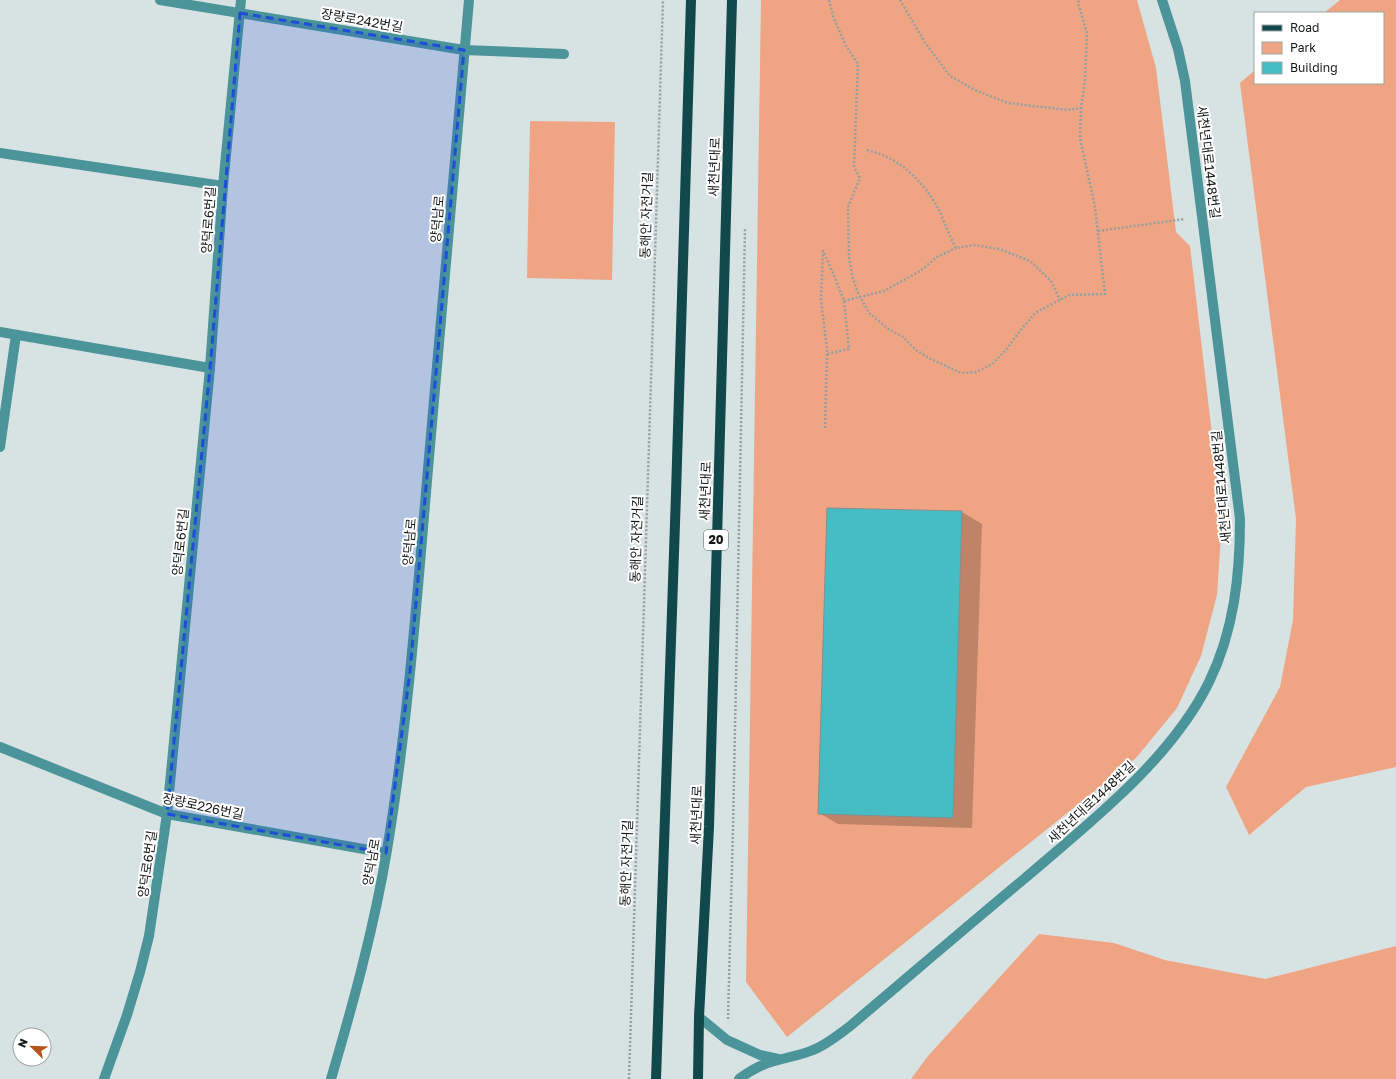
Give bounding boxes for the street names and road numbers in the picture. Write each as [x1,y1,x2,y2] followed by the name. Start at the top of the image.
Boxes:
[320,5,404,35] street label: 장량로242번길
[1194,105,1224,219] street label: 새천년대로1448번길
[705,137,723,197] street label: 새천년대로
[636,171,656,259] street label: 동해안 자전거길
[198,186,218,254] street label: 양덕로6번길
[427,194,447,244] street label: 양덕남로
[1208,430,1234,544] street label: 새천년대로1448번길
[696,461,714,521] street label: 새천년대로
[626,495,646,583] street label: 동해안 자전거길
[169,508,191,576] street label: 양덕로6번길
[399,517,419,567] street label: 양덕남로
[704,530,728,550] road number: 20
[1044,757,1138,847] street label: 새천년대로1448번길
[687,785,705,845] street label: 새천년대로
[161,790,245,822] street label: 장량로226번길
[616,819,636,907] street label: 동해안 자전거길
[134,829,160,899] street label: 양덕로6번길
[359,837,383,887] street label: 양덕남로

